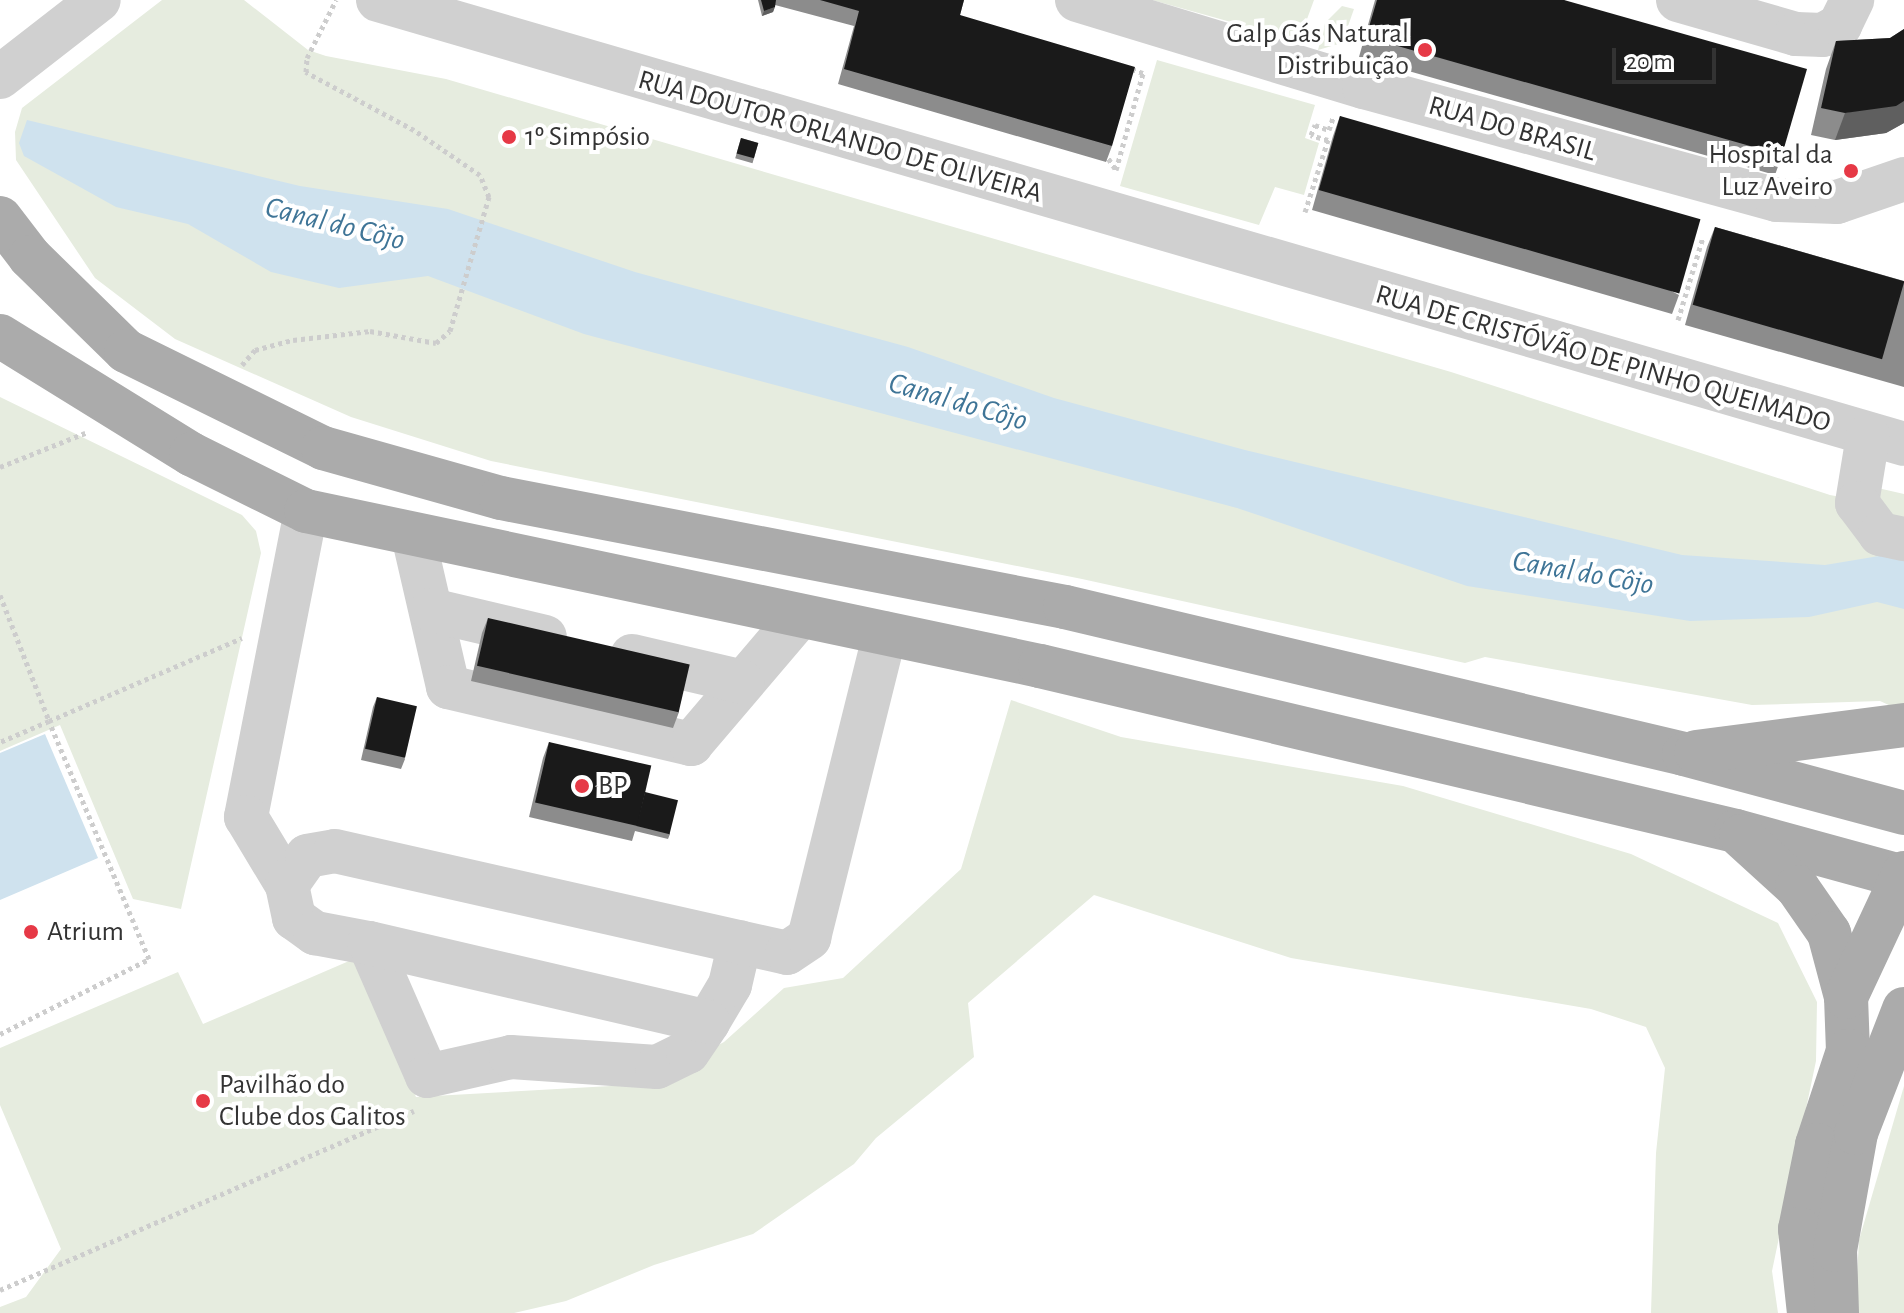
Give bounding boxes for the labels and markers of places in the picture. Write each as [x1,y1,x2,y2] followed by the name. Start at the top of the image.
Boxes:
[1226,17,1409,83] place label: Galp Gás Natural Distribuição
[1416,41,1434,59] marker: Galp Gás Natural Distribuição
[525,120,650,154] place label: 1º Simpósio
[500,128,518,146] marker: 1º Simpósio
[1708,138,1833,204] place label: Hospital da Luz Aveiro
[1840,160,1862,182] marker: Hospital da Luz Aveiro
[598,769,628,803] place label: BP
[573,777,591,795] marker: BP
[47,915,124,949] place label: Atrium
[22,923,40,941] marker: Atrium
[219,1068,406,1134] place label: Pavilhão do Clube dos Galitos
[194,1092,212,1110] marker: Pavilhão do Clube dos Galitos

